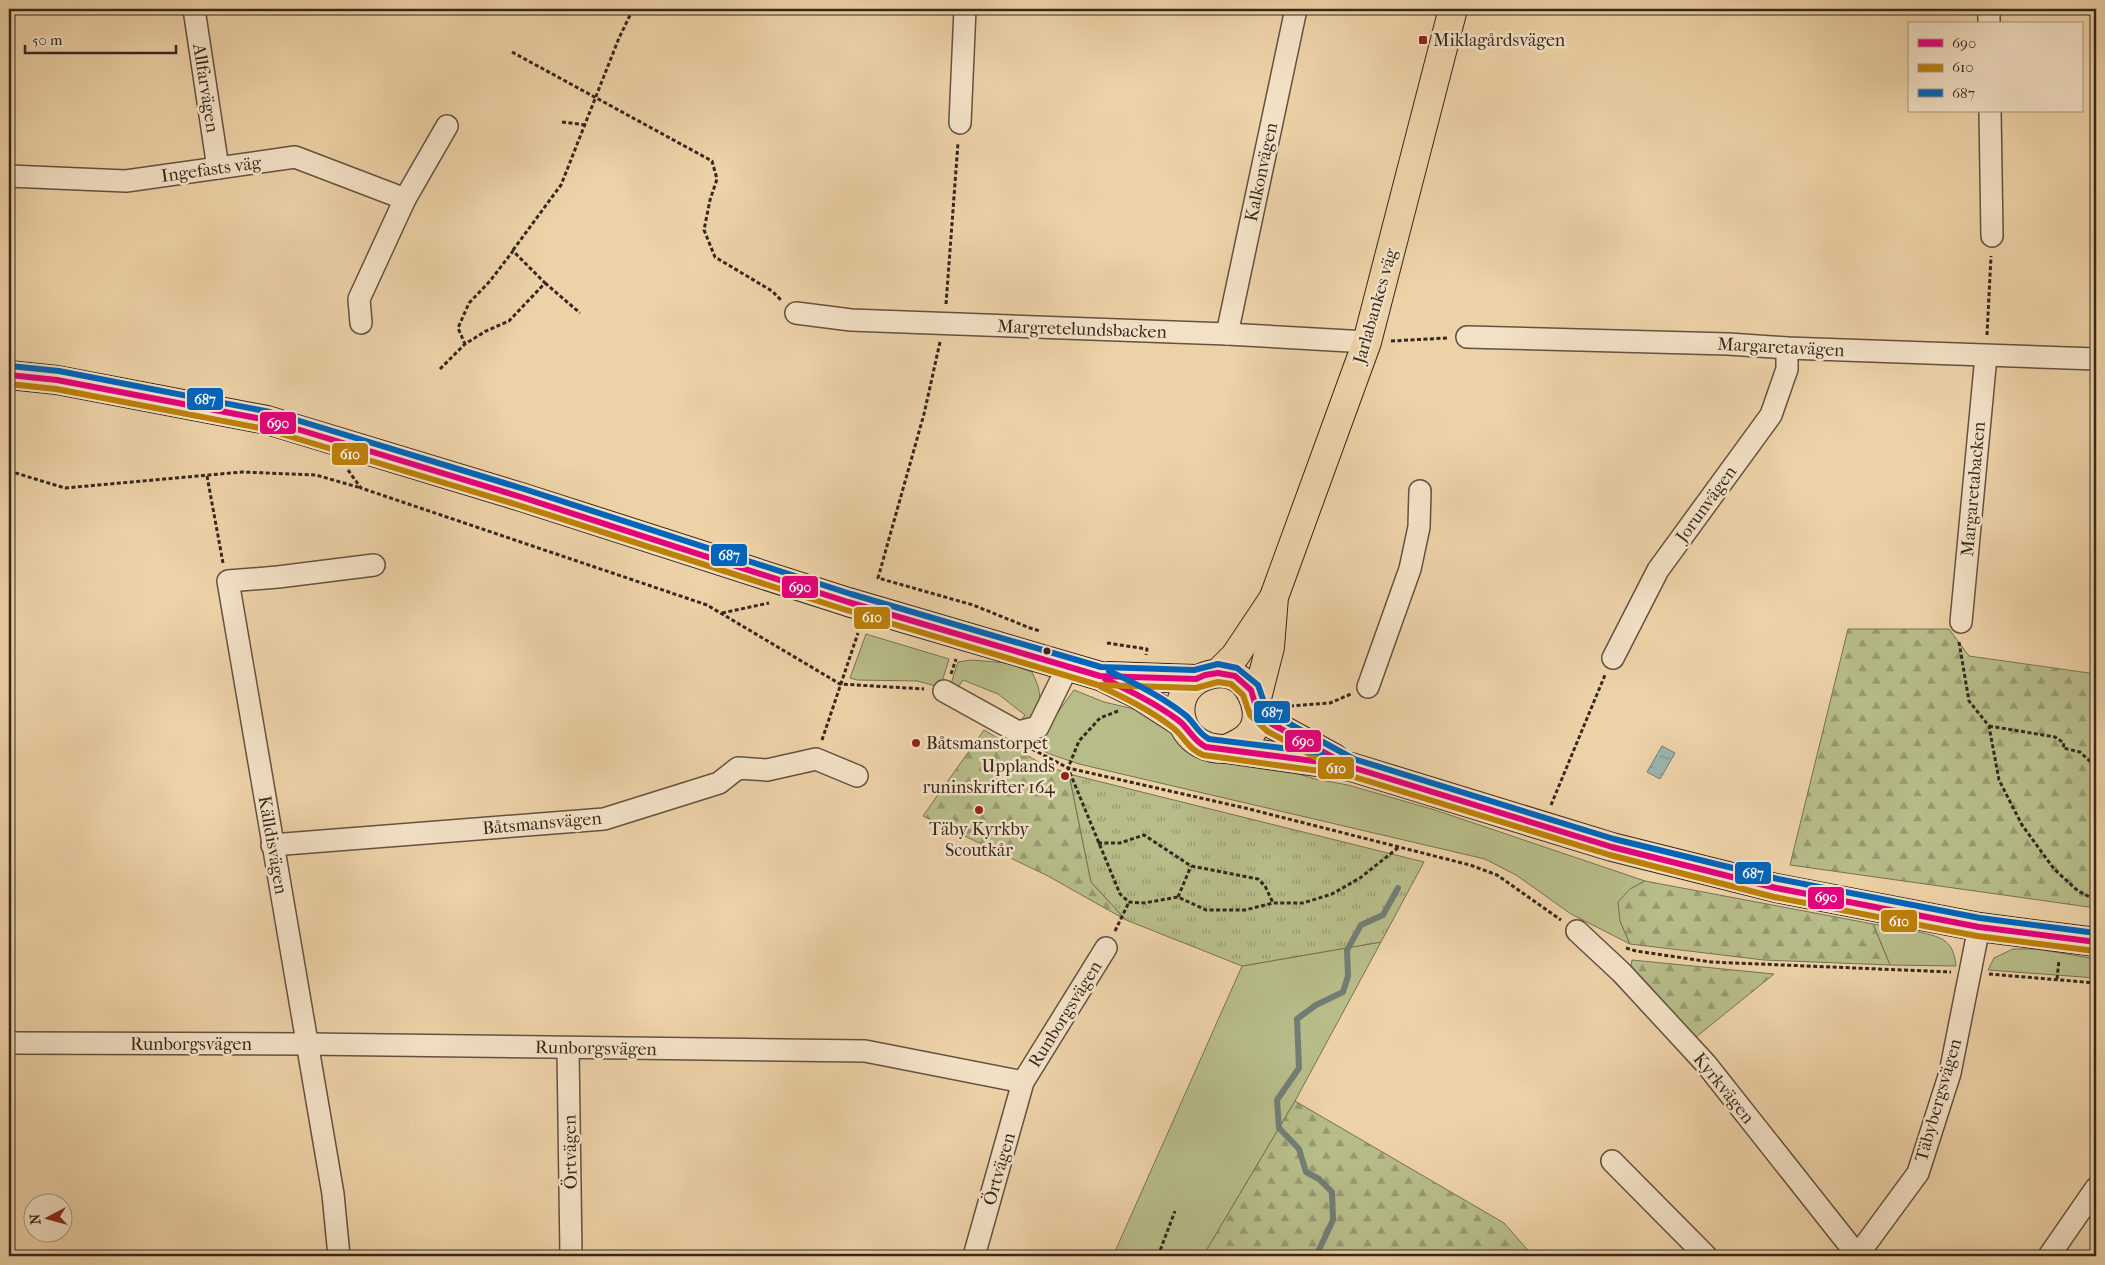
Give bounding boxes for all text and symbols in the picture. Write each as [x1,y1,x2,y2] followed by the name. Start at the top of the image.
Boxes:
[25,22,176,54] scale bar
[1908,22,2082,112] legend
[1433,30,1566,51] place label: Miklagårdsvägen
[32,31,63,49] text: 50 m
[1417,34,1429,46] marker: Miklagårdsvägen
[1952,34,1976,52] text: 690
[188,41,223,135] street label: Allfarvägen
[1952,58,1974,76] text: 610
[1952,84,1975,102] text: 687
[1241,120,1282,224] street label: Kalkonvägen
[160,152,263,187] street label: Ingefasts väg
[1348,246,1402,368] street label: Jarlabankes väg
[997,316,1168,343] street label: Margretelundsbacken
[1717,334,1846,361] street label: Margaretavägen
[186,387,224,411] line badge: 687
[194,391,216,408] text: 687
[259,411,297,435] line badge: 690
[267,415,290,432] text: 690
[1957,420,1990,557] street label: Margaretabacken
[331,442,369,466] line badge: 610
[340,446,360,463] text: 610
[1670,461,1742,548] street label: Jorunvägen
[710,543,748,567] line badge: 687
[718,547,740,564] text: 687
[781,575,819,599] line badge: 690
[789,579,812,596] text: 690
[853,606,891,630] line badge: 610
[862,609,882,626] text: 610
[1042,646,1052,656] unlabelled marker
[1253,700,1291,724] line badge: 687
[1261,704,1283,721] text: 687
[1284,729,1322,753] line badge: 690
[926,733,1049,754] place label: Båtsmanstorpet
[1292,733,1315,750] text: 690
[910,737,922,749] marker: Båtsmanstorpet
[922,756,1055,798] place label: Upplands runinskrifter 164
[1317,756,1355,780] line badge: 610
[1326,760,1346,777] text: 610
[1059,770,1071,782] marker: Upplands runinskrifter 164
[254,794,292,896] street label: Källdisvägen
[973,804,985,816] marker: Täby Kyrkby Scoutkår
[482,808,603,839] street label: Båtsmansvägen
[929,819,1030,861] place label: Täby Kyrkby Scoutkår
[1734,861,1772,885] line badge: 687
[1742,865,1764,882] text: 687
[1807,886,1845,910] line badge: 690
[1815,889,1838,906] text: 690
[1880,909,1918,933] line badge: 610
[1889,913,1909,930] text: 610
[1024,957,1107,1071] street label: Runborgsvägen
[130,1034,252,1055] street label: Runborgsvägen
[1911,1036,1966,1164] street label: Täbybergsvägen
[535,1037,658,1060] street label: Runborgsvägen
[1689,1049,1759,1128] street label: Kyrkvägen
[558,1114,582,1189] street label: Örtvägen
[978,1130,1020,1208] street label: Örtvägen
[22,1192,72,1242] north arrow
[27,1213,45,1225] text: N

